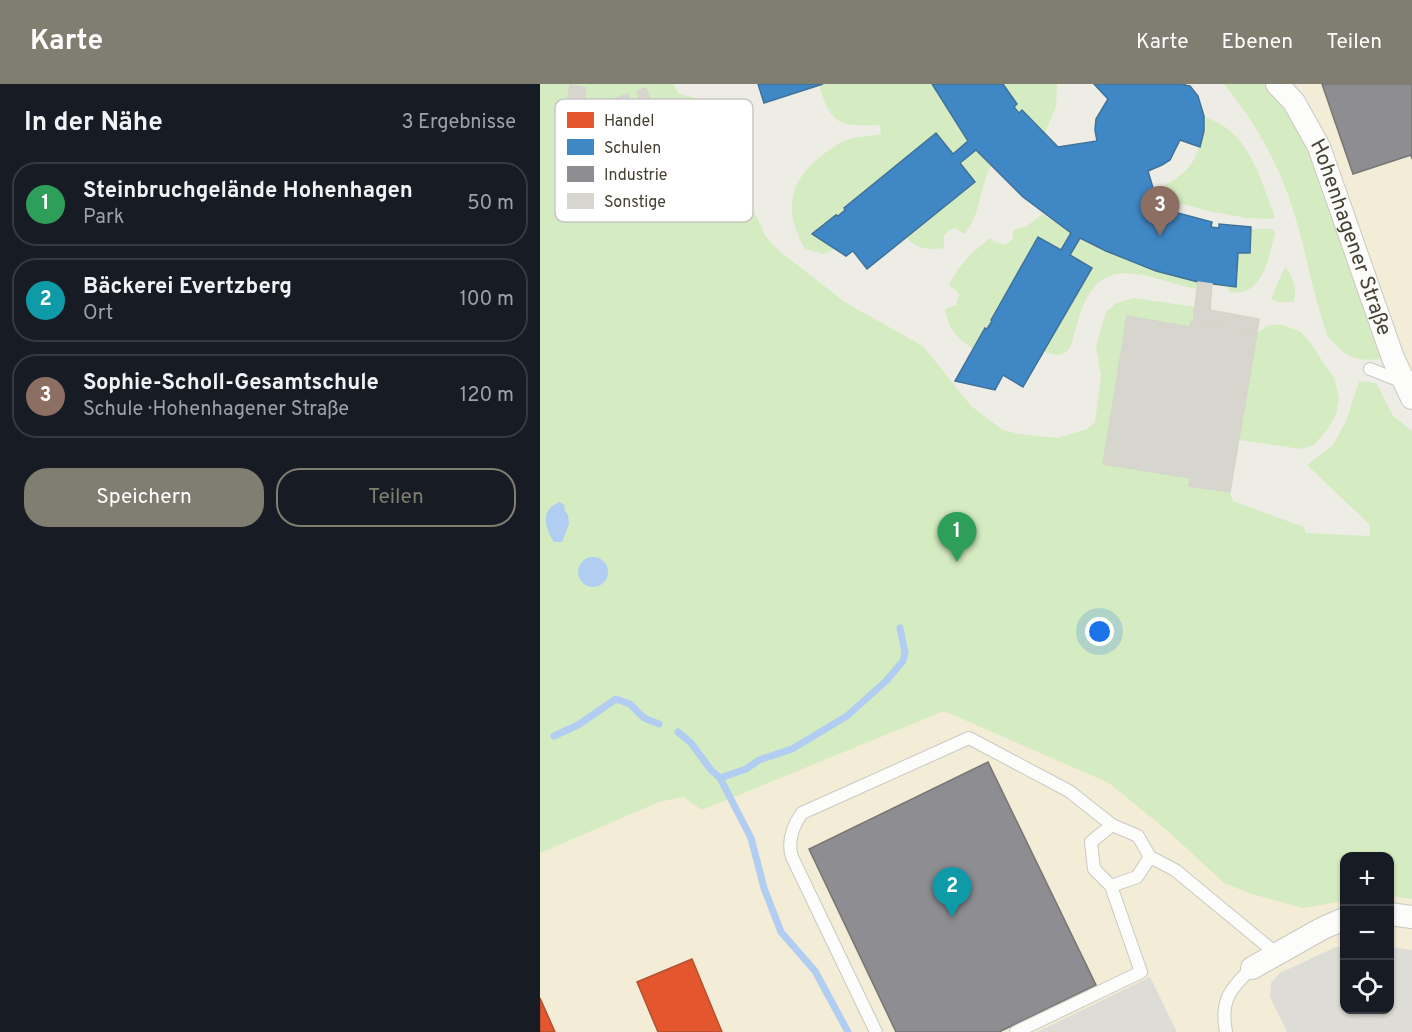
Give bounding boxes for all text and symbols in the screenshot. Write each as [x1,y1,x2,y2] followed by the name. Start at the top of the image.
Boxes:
[30,24,103,60] text: Karte
[1136,29,1188,56] text: Karte
[1221,29,1293,56] text: Ebenen
[1326,29,1382,56] text: Teilen
[555,99,753,222] legend
[24,107,163,140] text: In der Nähe
[401,110,516,136] text: 3 Ergebnisse
[604,112,654,132] text: Handel
[1304,134,1398,339] street label: Hohenhagener Straße
[604,139,661,159] text: Schulen
[604,166,667,186] text: Industrie
[83,178,413,205] text: Steinbruchgelände Hohenhagen
[1140,186,1180,236] pin: 3
[42,191,50,217] text: 1
[467,191,514,217] text: 50 m
[604,193,666,213] text: Sonstige
[83,205,124,231] text: Park
[83,274,292,301] text: Bäckerei Evertzberg
[39,287,52,313] text: 2
[459,287,514,313] text: 100 m
[83,301,113,327] text: Ort
[83,370,379,397] text: Sophie-Scholl-Gesamtschule
[40,383,52,409] text: 3
[460,383,514,409] text: 120 m
[83,397,349,423] text: Schule · Hohenhagener Straße
[24,468,264,527] button: Speichern
[276,468,516,527] button: Teilen
[938,512,976,562] pin: 1
[1085,617,1114,646] your location
[1340,852,1394,1014] map controls
[1340,852,1394,906] button: +
[932,868,972,917] pin: 2
[1340,906,1394,960] button: −
[1340,960,1394,1014] button: locate

